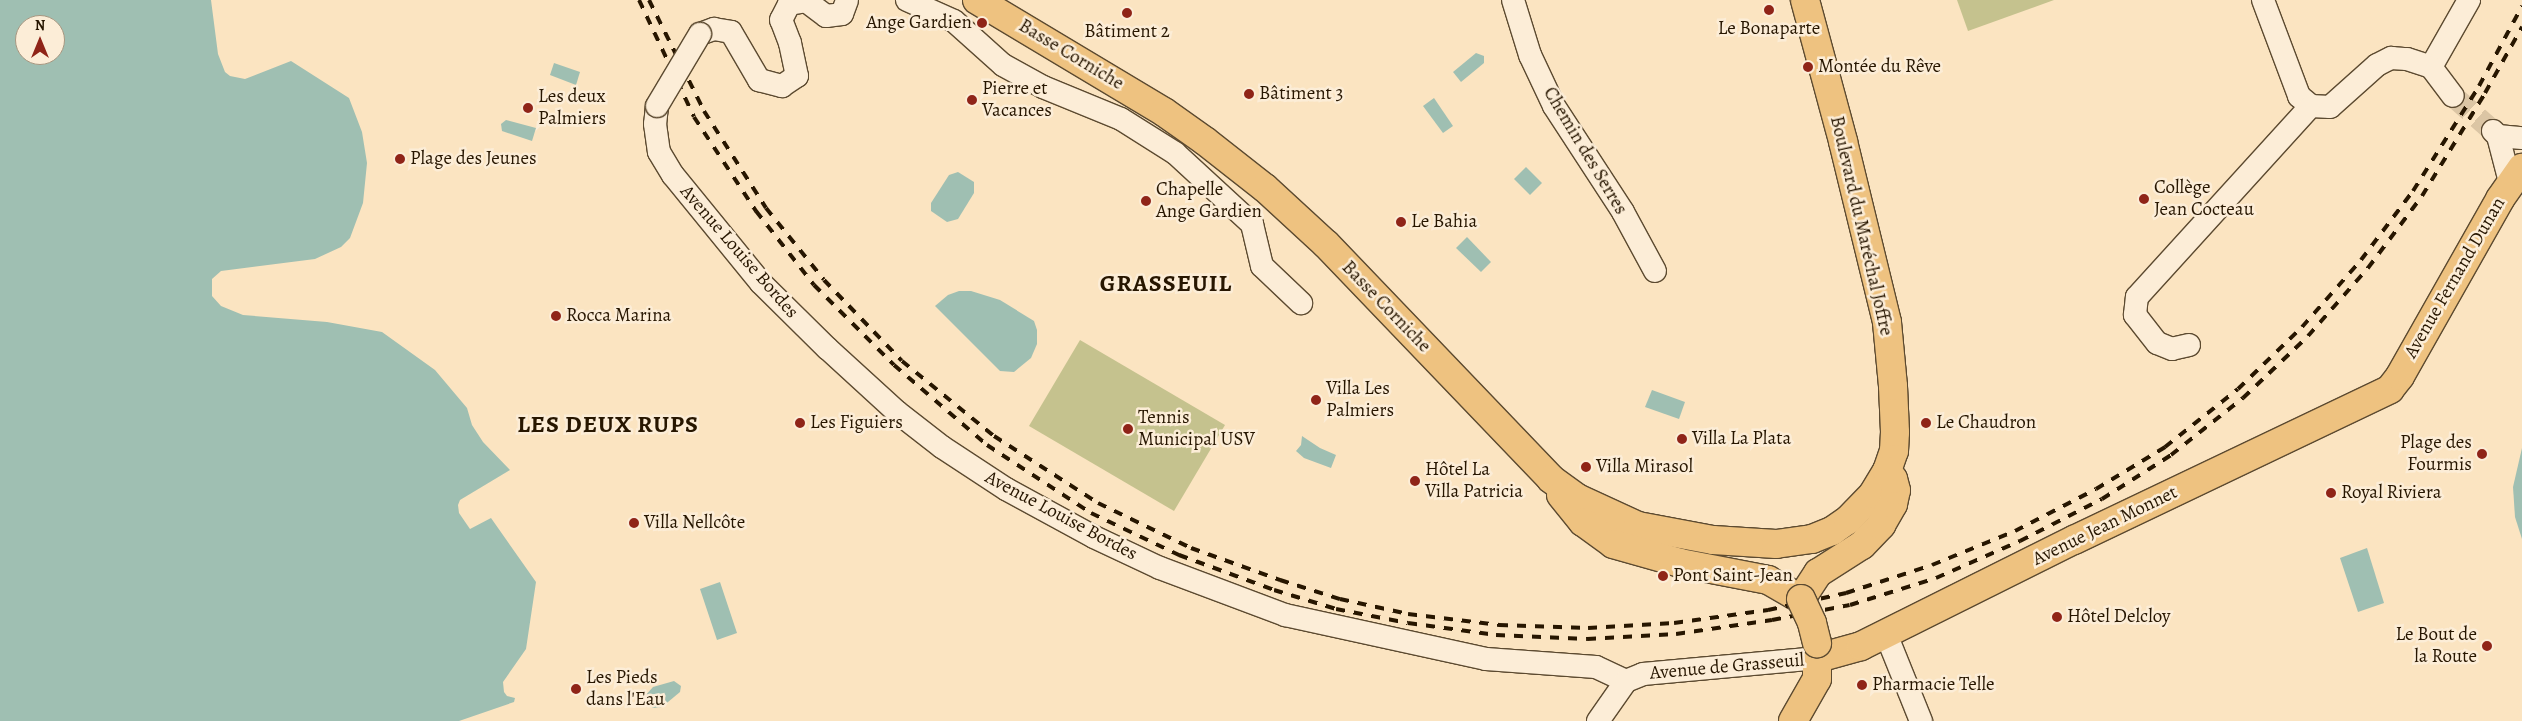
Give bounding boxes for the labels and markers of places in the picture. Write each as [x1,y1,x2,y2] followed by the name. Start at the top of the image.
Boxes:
[1763,4,1775,16] marker: Le Bonaparte
[1121,7,1133,19] marker: Bâtiment 2
[866,12,972,34] place label: Ange Gardien
[976,17,988,29] marker: Ange Gardien
[1718,18,1820,40] place label: Le Bonaparte
[1084,21,1170,43] place label: Bâtiment 2
[1818,56,1941,78] place label: Montée du Rêve
[1802,61,1814,73] marker: Montée du Rêve
[982,78,1052,122] place label: Pierre et Vacances
[1259,83,1343,105] place label: Bâtiment 3
[538,86,606,130] place label: Les deux Palmiers
[1243,88,1255,100] marker: Bâtiment 3
[966,94,978,106] marker: Pierre et Vacances
[522,102,534,114] marker: Les deux Palmiers
[410,148,537,170] place label: Plage des Jeunes
[394,153,406,165] marker: Plage des Jeunes
[2154,177,2254,221] place label: Collège Jean Cocteau
[1156,179,1262,223] place label: Chapelle Ange Gardien
[2138,193,2150,205] marker: Collège Jean Cocteau
[1140,195,1152,207] marker: Chapelle Ange Gardien
[1411,211,1477,233] place label: Le Bahia
[1395,216,1407,228] marker: Le Bahia
[566,305,671,327] place label: Rocca Marina
[550,310,562,322] marker: Rocca Marina
[1326,378,1394,422] place label: Villa Les Palmiers
[1310,394,1322,406] marker: Villa Les Palmiers
[1138,407,1255,451] place label: Tennis Municipal USV
[810,412,903,434] place label: Les Figuiers
[1936,412,2036,434] place label: Le Chaudron
[794,417,806,429] marker: Les Figuiers
[1920,417,1932,429] marker: Le Chaudron
[1122,423,1134,435] marker: Tennis Municipal USV
[1692,428,1791,450] place label: Villa La Plata
[2400,432,2472,476] place label: Plage des Fourmis
[1676,433,1688,445] marker: Villa La Plata
[2476,448,2488,460] marker: Plage des Fourmis
[1596,456,1693,478] place label: Villa Mirasol
[1425,459,1523,503] place label: Hôtel La Villa Patricia
[1580,461,1592,473] marker: Villa Mirasol
[1409,475,1421,487] marker: Hôtel La Villa Patricia
[2341,482,2442,504] place label: Royal Riviera
[2325,487,2337,499] marker: Royal Riviera
[644,512,745,534] place label: Villa Nellcôte
[628,517,640,529] marker: Villa Nellcôte
[1673,565,1793,587] place label: Pont Saint-Jean
[1657,570,1669,582] marker: Pont Saint-Jean
[2067,606,2170,628] place label: Hôtel Delcloy
[2051,611,2063,623] marker: Hôtel Delcloy
[2395,624,2477,668] place label: Le Bout de la Route
[2481,640,2493,652] marker: Le Bout de la Route
[586,667,665,711] place label: Les Pieds dans l'Eau
[1872,674,1995,696] place label: Pharmacie Telle
[1856,679,1868,691] marker: Pharmacie Telle
[570,683,582,695] marker: Les Pieds dans l'Eau

